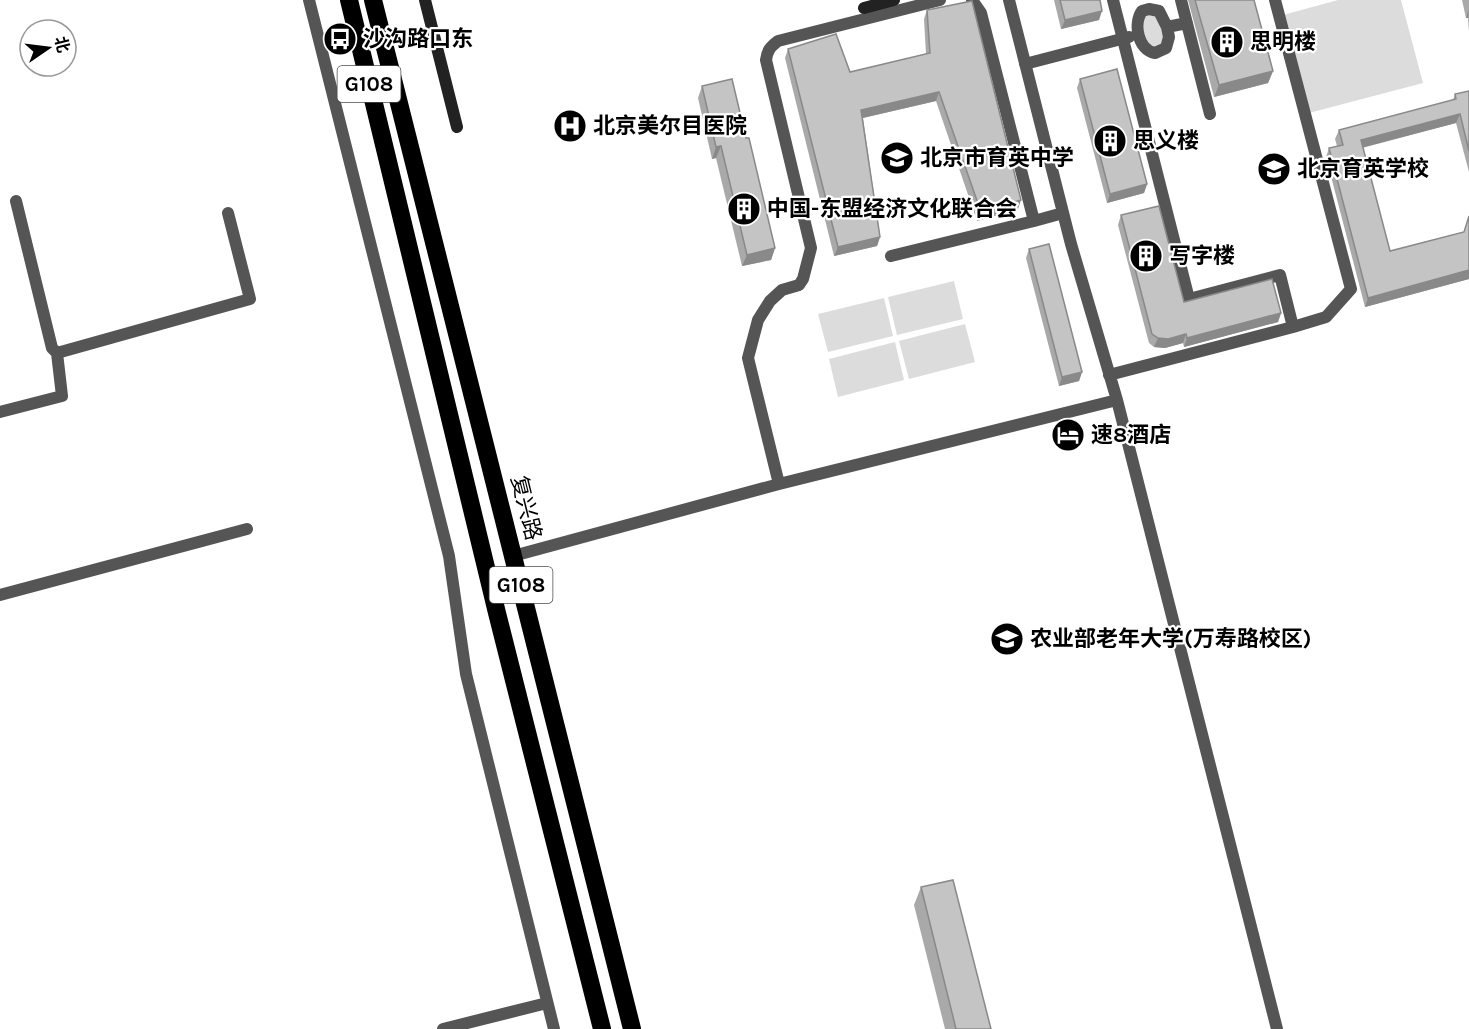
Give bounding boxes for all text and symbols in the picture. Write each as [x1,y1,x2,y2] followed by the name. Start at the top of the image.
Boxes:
[18,18,78,78] north arrow
[322,21,358,57] bus stop icon: 沙沟路口东
[1209,24,1245,60] building icon: 思明楼
[363,26,473,52] place label: 沙沟路口东
[1250,29,1316,55] place label: 思明楼
[51,34,73,55] text: 北
[338,66,400,102] road number: G108
[552,108,588,144] hospital icon: 北京美尔目医院
[593,113,747,139] place label: 北京美尔目医院
[1092,123,1128,159] building icon: 思义楼
[1133,128,1199,154] place label: 思义楼
[879,140,915,176] school or university icon: 北京市育英中学
[920,145,1074,171] place label: 北京市育英中学
[1256,151,1292,187] school or university icon: 北京育英学校
[1297,156,1429,182] place label: 北京育英学校
[726,191,762,227] building icon: 中国-东盟经济文化联合会
[767,196,1017,222] place label: 中国-东盟经济文化联合会
[1128,238,1164,274] building icon: 写字楼
[1169,243,1235,269] place label: 写字楼
[1050,417,1086,453] hotel icon: 速8酒店
[1091,422,1171,448] place label: 速8酒店
[505,473,547,543] street label: 复兴路
[490,567,552,603] road number: G108
[989,621,1025,657] school or university icon: 农业部老年大学(万寿路校区)
[1030,626,1312,652] place label: 农业部老年大学(万寿路校区)

